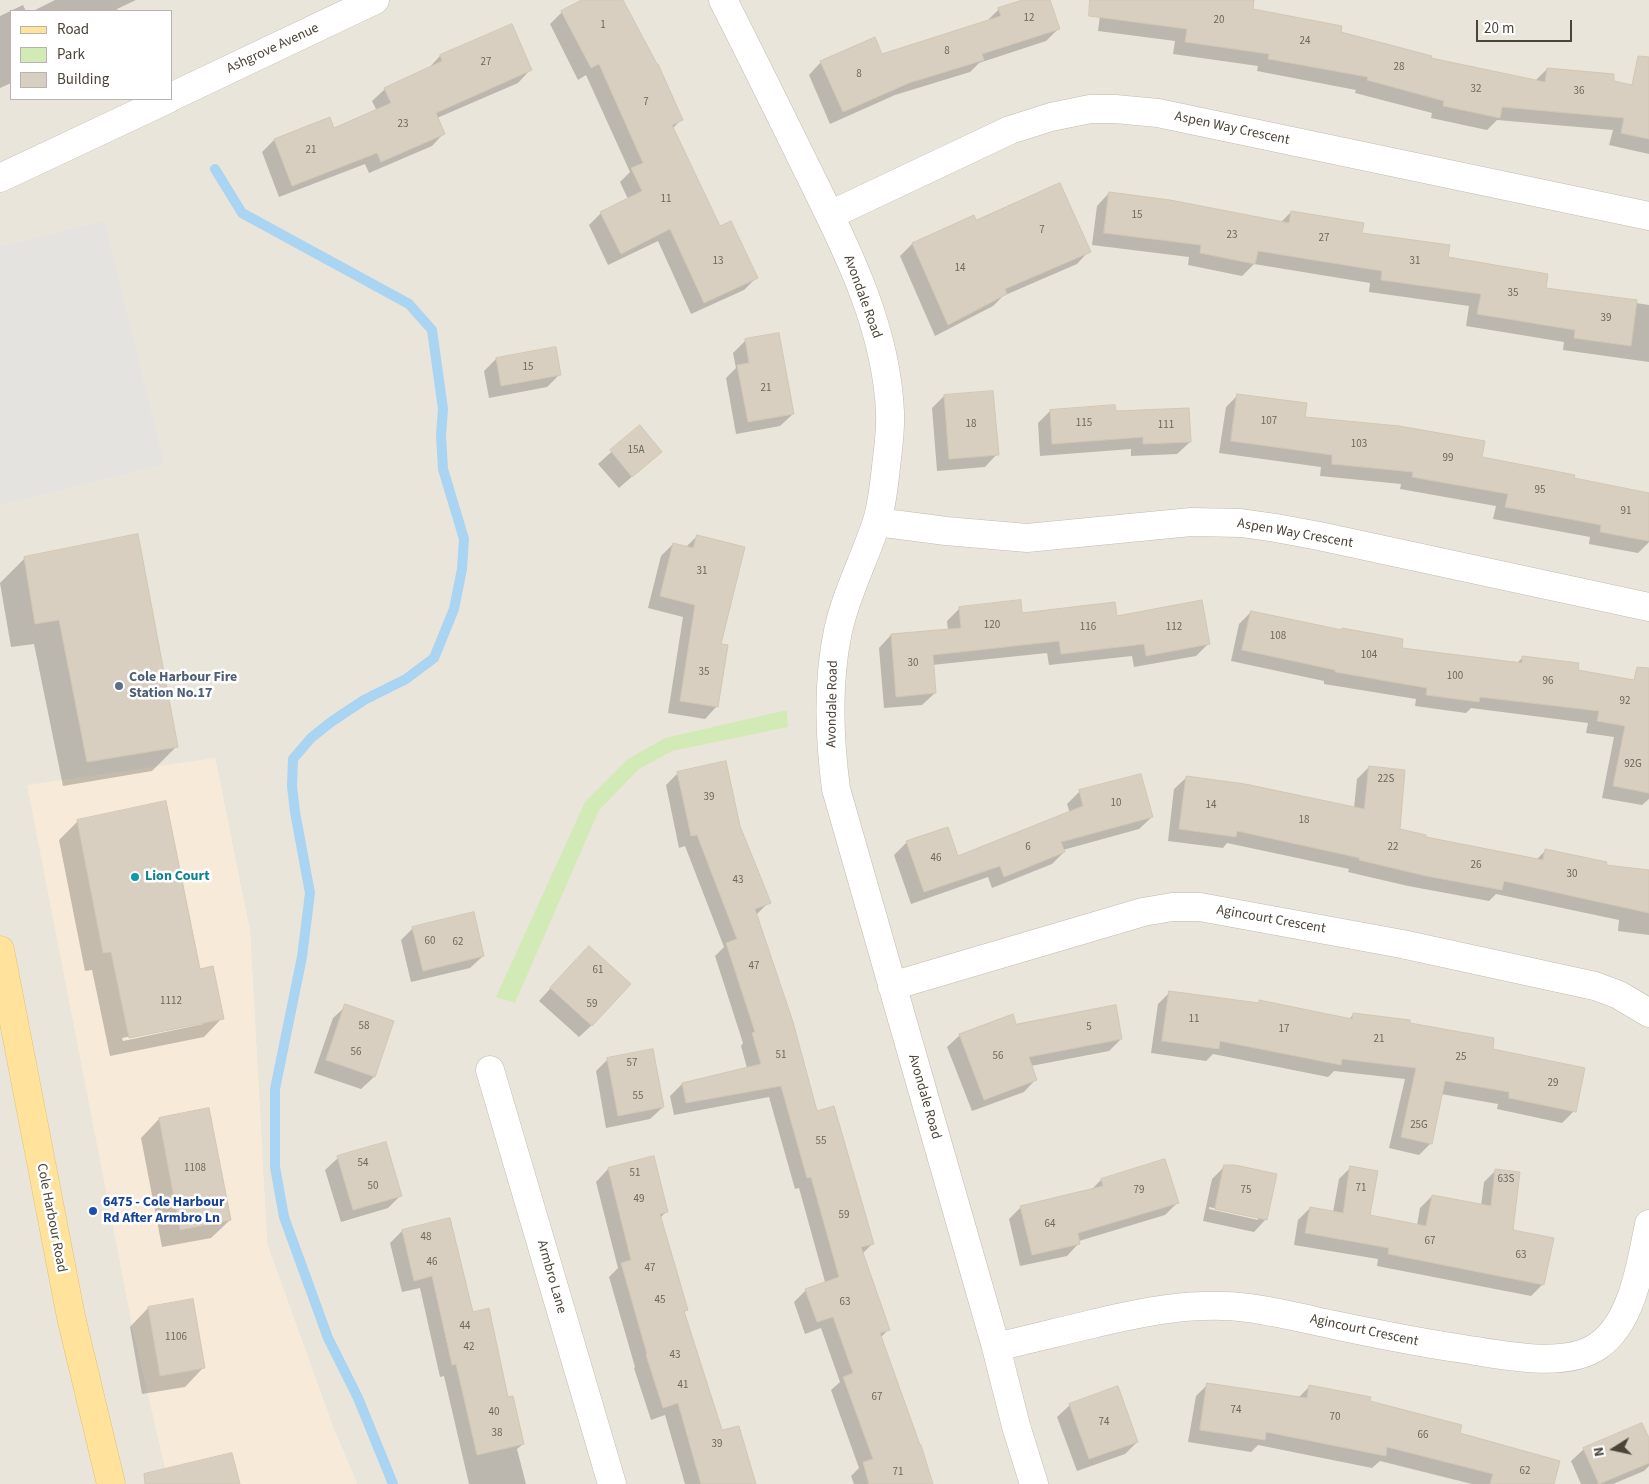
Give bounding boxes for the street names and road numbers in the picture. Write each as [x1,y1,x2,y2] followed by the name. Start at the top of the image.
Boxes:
[224,20,322,78] street label: Ashgrove Avenue
[1173,109,1291,149] street label: Aspen Way Crescent
[839,253,885,341] street label: Avondale Road
[1236,516,1354,552] street label: Aspen Way Crescent
[824,660,842,748] street label: Avondale Road
[1215,902,1327,938] street label: Agincourt Crescent
[904,1053,944,1141] street label: Avondale Road
[32,1162,70,1274] street label: Cole Harbour Road
[533,1238,569,1316] street label: Armbro Lane
[1308,1311,1420,1351] street label: Agincourt Crescent

